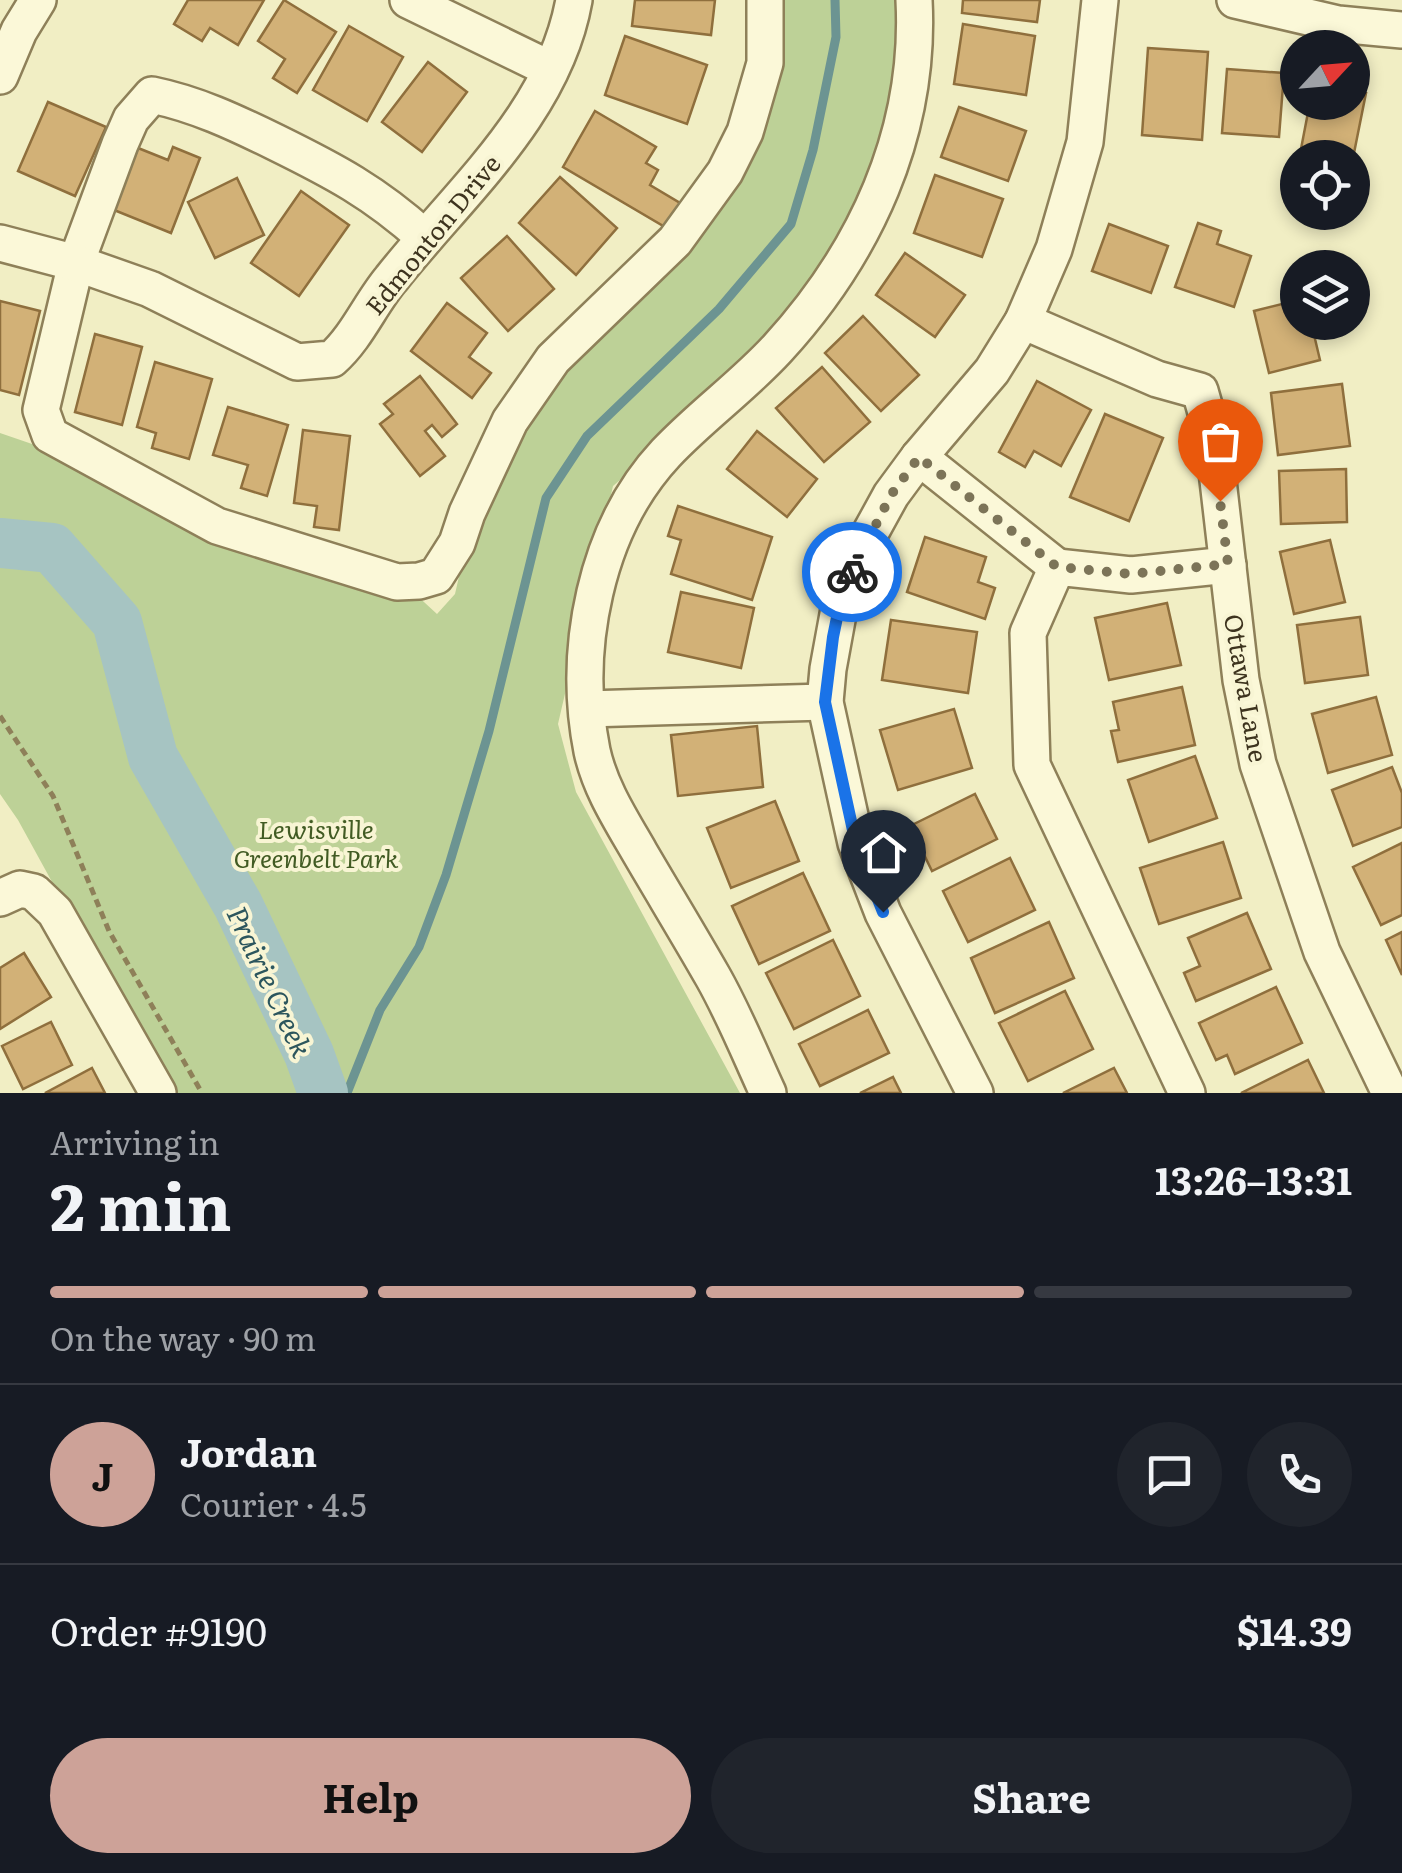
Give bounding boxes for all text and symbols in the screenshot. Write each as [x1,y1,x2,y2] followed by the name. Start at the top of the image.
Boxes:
[1280,30,1370,120] north arrow
[1280,30,1370,340] map controls
[1280,140,1370,230] button: locate
[356,146,508,322] street label: Edmonton Drive
[1280,250,1370,340] button: layers
[1178,399,1263,502] pin
[1193,414,1248,469] icon: bag
[802,522,902,622] courier
[825,545,880,600] icon: bike
[1216,611,1278,765] street label: Ottawa Lane
[234,810,399,876] park label: Lewisville Greenbelt Park
[841,810,926,913] pin
[856,825,911,880] icon: home
[218,898,325,1064] water label: Prairie Creek
[50,1117,220,1165] text: Arriving in
[1155,1150,1352,1207] text: 13:26–13:31
[50,1154,232,1251] text: 2 min
[50,1313,316,1361] text: On the way · 90 m
[180,1422,317,1479] text: Jordan
[1117,1422,1222,1527] button: chat
[1247,1422,1352,1527] button: phone
[92,1446,113,1503] text: J
[180,1479,366,1527] text: Courier · 4.5
[50,1601,267,1658] text: Order #9190
[1237,1601,1352,1658] text: $14.39
[50,1738,691,1853] button: Help
[711,1738,1352,1853] button: Share

